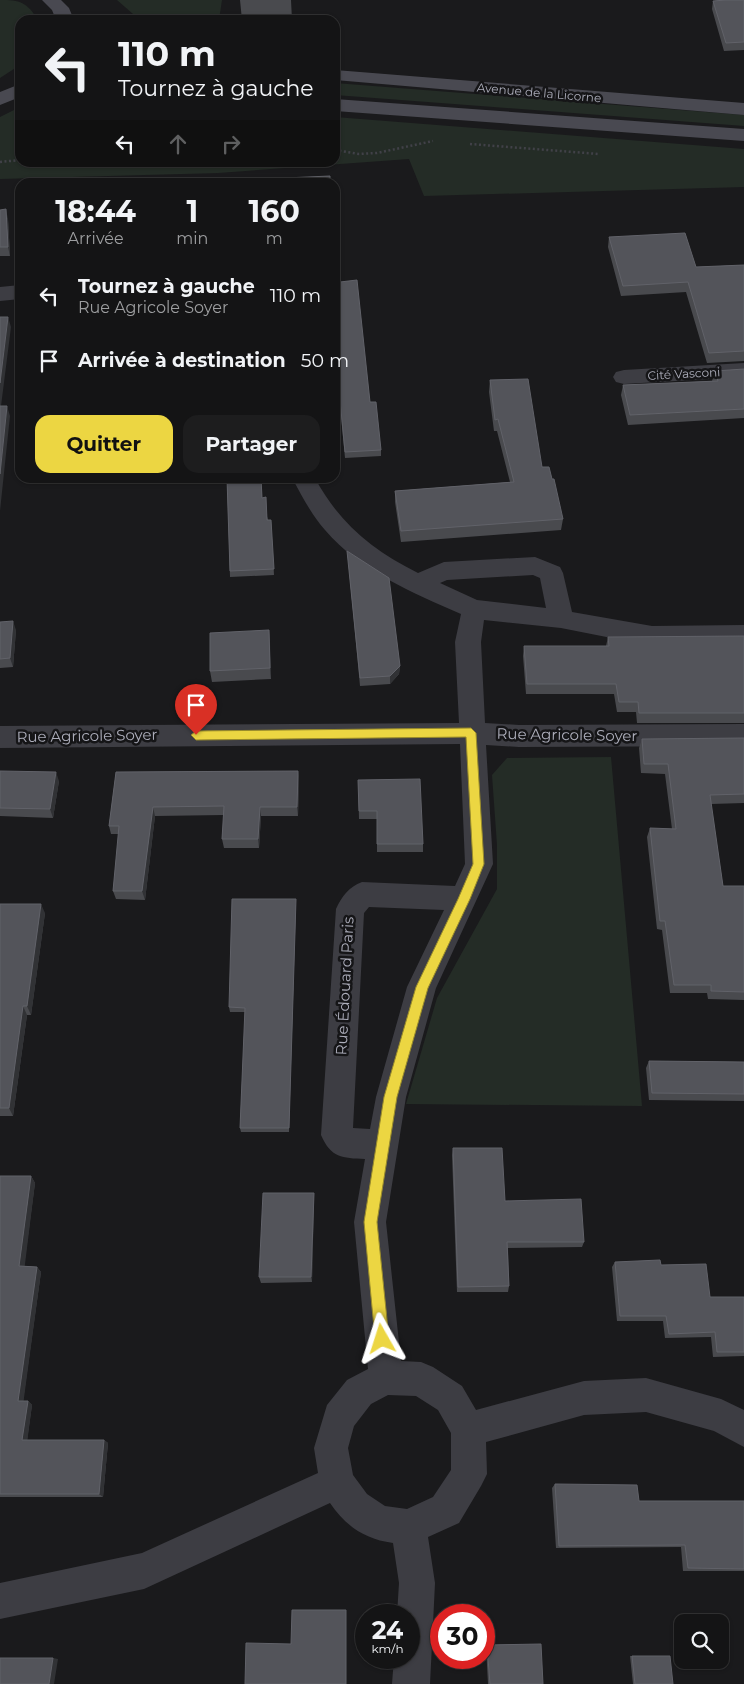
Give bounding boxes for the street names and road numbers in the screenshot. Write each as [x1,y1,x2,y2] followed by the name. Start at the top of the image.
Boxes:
[476,80,602,105] street label: Avenue de la Licorne
[647,364,721,383] street label: Cité Vasconi
[496,724,638,745] street label: Rue Agricole Soyer
[16,725,158,746] street label: Rue Agricole Soyer
[331,916,358,1056] street label: Rue Édouard Paris

